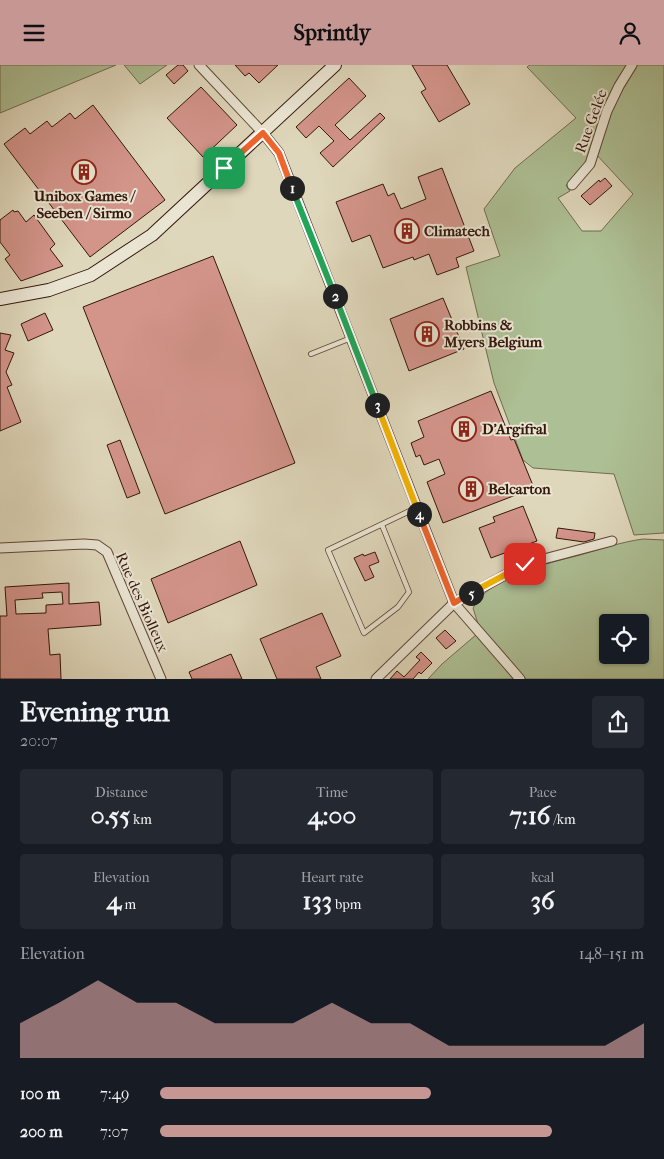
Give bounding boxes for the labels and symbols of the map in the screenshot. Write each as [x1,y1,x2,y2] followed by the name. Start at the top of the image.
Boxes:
[571,86,611,155] street label: Rue Gelée
[203,147,245,189] pin
[71,159,97,185] building icon: Unibox Games / Seeben / Sirmo
[280,175,304,201] pin: 1
[33,187,137,222] place label: Unibox Games / Seeben / Sirmo
[394,218,420,244] building icon: Climatech
[424,222,490,240] place label: Climatech
[322,283,348,309] pin: 2
[443,316,543,351] place label: Robbins & Myers Belgium
[414,321,440,347] building icon: Robbins & Myers Belgium
[364,393,390,417] pin: 3
[451,416,477,442] building icon: D'Argifral
[482,420,548,438] place label: D'Argifral
[458,476,484,502] building icon: Belcarton
[488,480,551,498] place label: Belcarton
[406,501,432,527] pin: 4
[504,543,546,585] pin
[112,549,172,655] street label: Rue des Biolleux
[458,581,484,605] pin: 5

